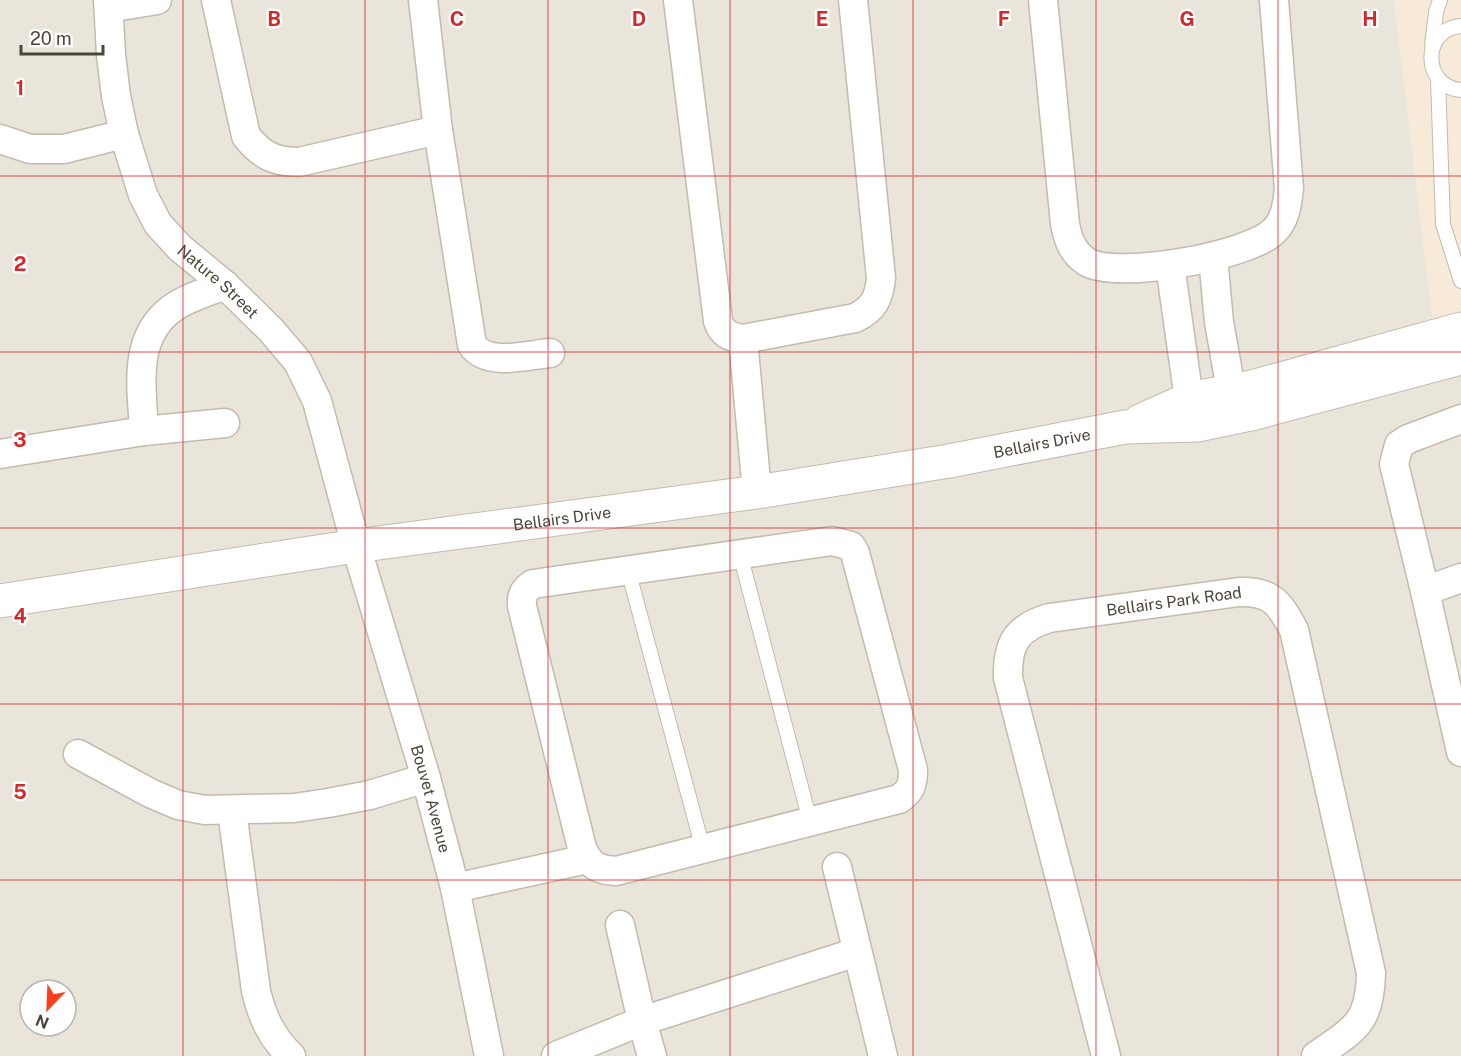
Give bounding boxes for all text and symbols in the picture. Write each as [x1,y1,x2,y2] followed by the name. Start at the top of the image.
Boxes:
[267,7,281,31] text: B
[450,7,464,31] text: C
[632,7,646,31] text: D
[816,7,828,31] text: E
[998,7,1010,31] text: F
[1179,7,1195,31] text: G
[1362,7,1378,31] text: H
[21,18,104,56] scale bar
[30,28,72,49] text: 20 m
[16,76,24,100] text: 1
[173,241,262,322] street label: Nature Street
[14,252,26,276] text: 2
[992,425,1092,462] street label: Bellairs Drive
[13,428,27,452] text: 3
[512,503,612,535] street label: Bellairs Drive
[1105,583,1243,620] street label: Bellairs Park Road
[13,604,27,628] text: 4
[407,743,454,855] street label: Bouvet Avenue
[13,780,27,804] text: 5
[18,978,78,1038] north arrow
[33,1010,52,1033] text: N

